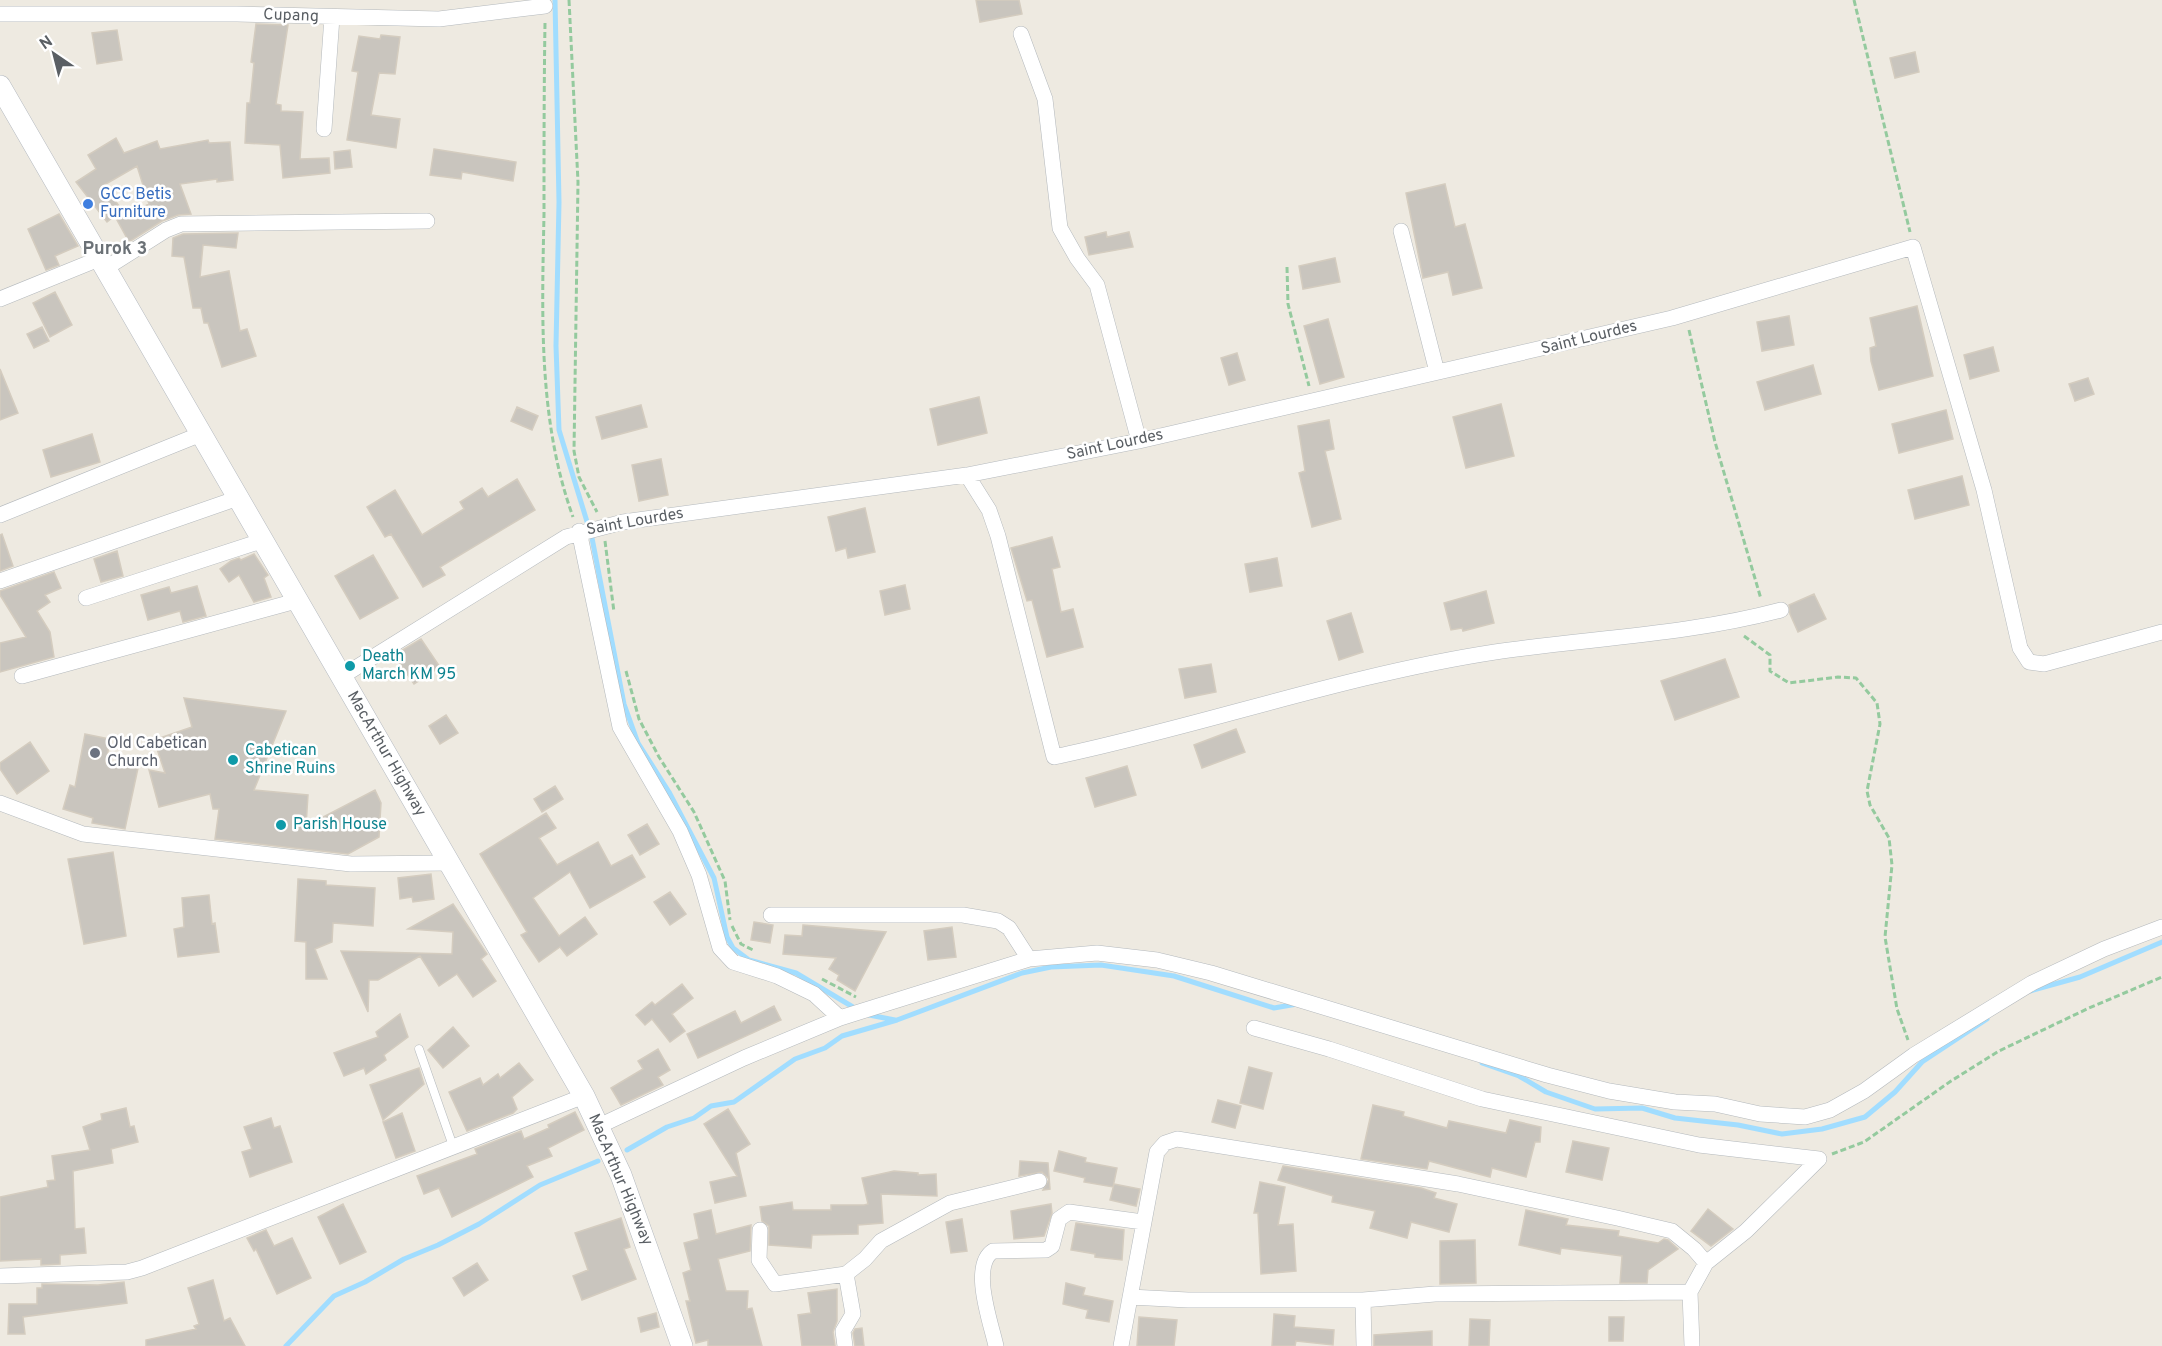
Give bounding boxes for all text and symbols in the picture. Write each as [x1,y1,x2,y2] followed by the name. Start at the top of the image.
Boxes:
[263,5,319,27] street label: Cupang
[24,24,84,84] north arrow
[36,32,57,55] text: N
[100,185,172,223] place label: GCC Betis Furniture
[81,197,95,211] marker: GCC Betis Furniture
[83,238,147,261] district label: Purok 3
[1539,316,1639,360] street label: Saint Lourdes
[1065,425,1165,465] street label: Saint Lourdes
[585,504,685,540] street label: Saint Lourdes
[362,647,456,685] place label: Death March KM 95
[343,659,357,673] marker: Death March KM 95
[342,688,430,820] street label: MacArthur Highway
[107,734,207,772] place label: Old Cabetican Church
[245,741,336,779] place label: Cabetican Shrine Ruins
[88,746,102,760] marker: Old Cabetican Church
[226,753,240,767] marker: Cabetican Shrine Ruins
[293,815,387,835] place label: Parish House
[274,818,288,832] marker: Parish House
[583,1111,657,1249] street label: MacArthur Highway

